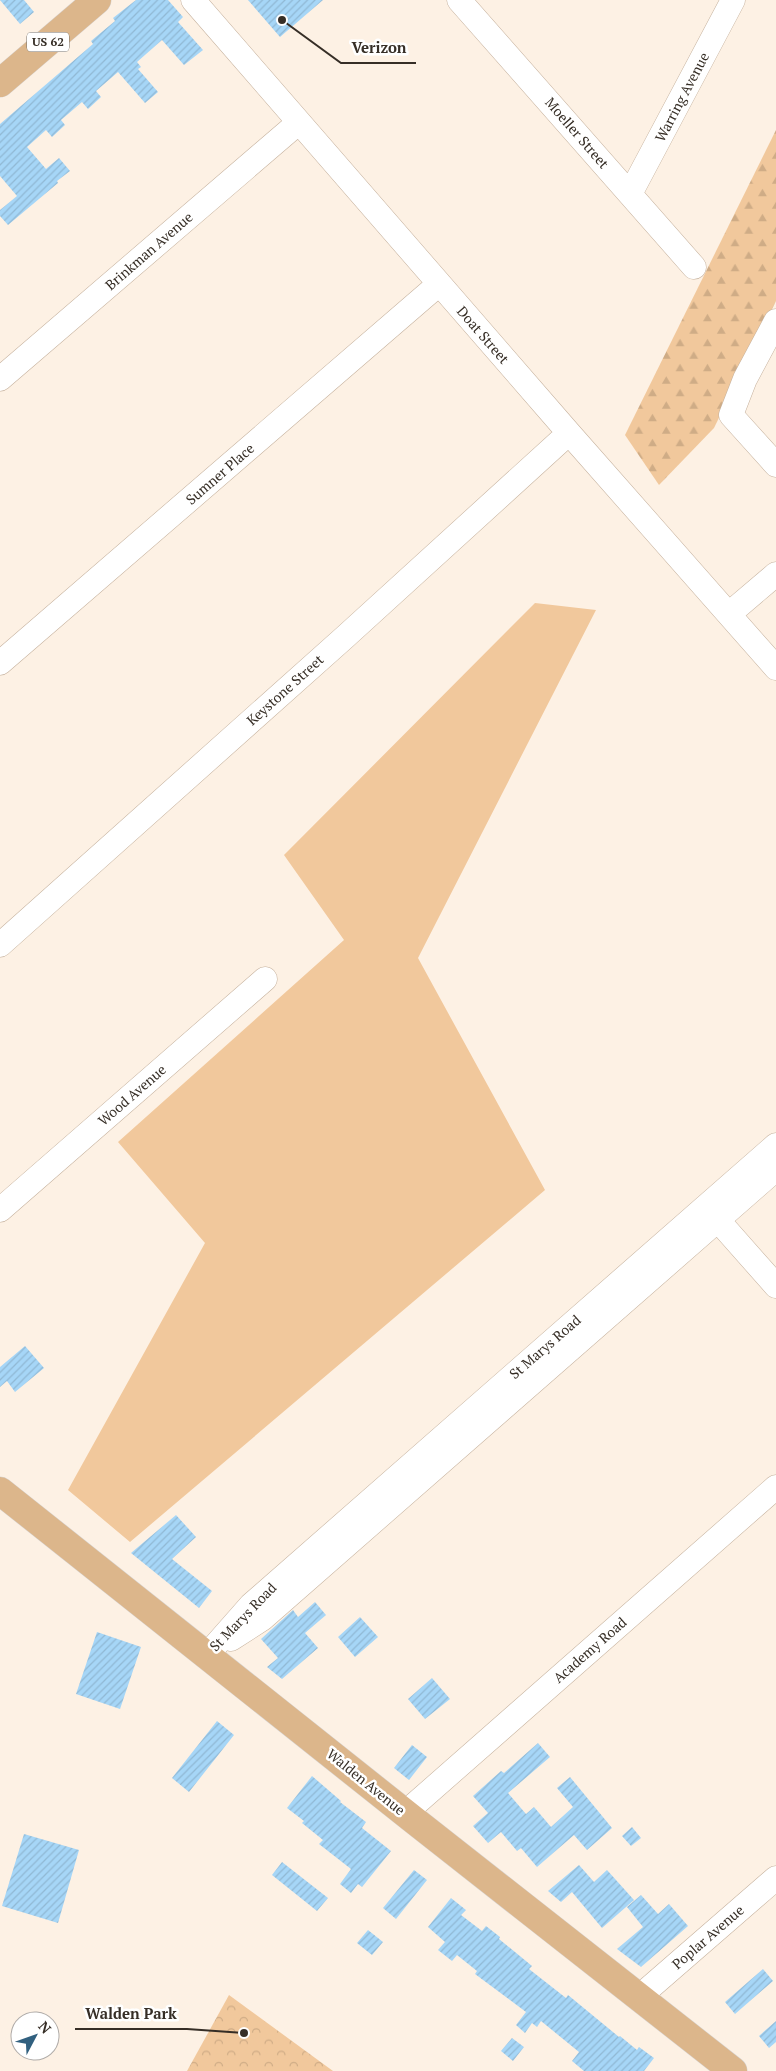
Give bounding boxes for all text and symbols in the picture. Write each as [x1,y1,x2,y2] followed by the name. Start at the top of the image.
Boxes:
[27,32,69,52] road number: US 62
[341,33,416,63] callout: Verizon
[351,37,407,57] text: Verizon
[650,49,713,145] street label: Warring Avenue
[541,93,614,173] street label: Moeller Street
[101,207,196,294] street label: Brinkman Avenue
[453,302,514,368] street label: Doat Street
[181,439,258,509] street label: Sumner Place
[242,649,328,729] street label: Keystone Street
[94,1060,170,1129] street label: Wood Avenue
[505,1310,585,1383] street label: St Marys Road
[205,1578,280,1655] street label: St Marys Road
[549,1612,631,1687] street label: Academy Road
[323,1744,409,1819] street label: Walden Avenue
[668,1900,748,1973] street label: Poplar Avenue
[75,1999,187,2029] callout: Walden Park
[85,2003,177,2023] text: Walden Park
[10,2011,60,2061] north arrow
[35,2017,56,2038] text: N

